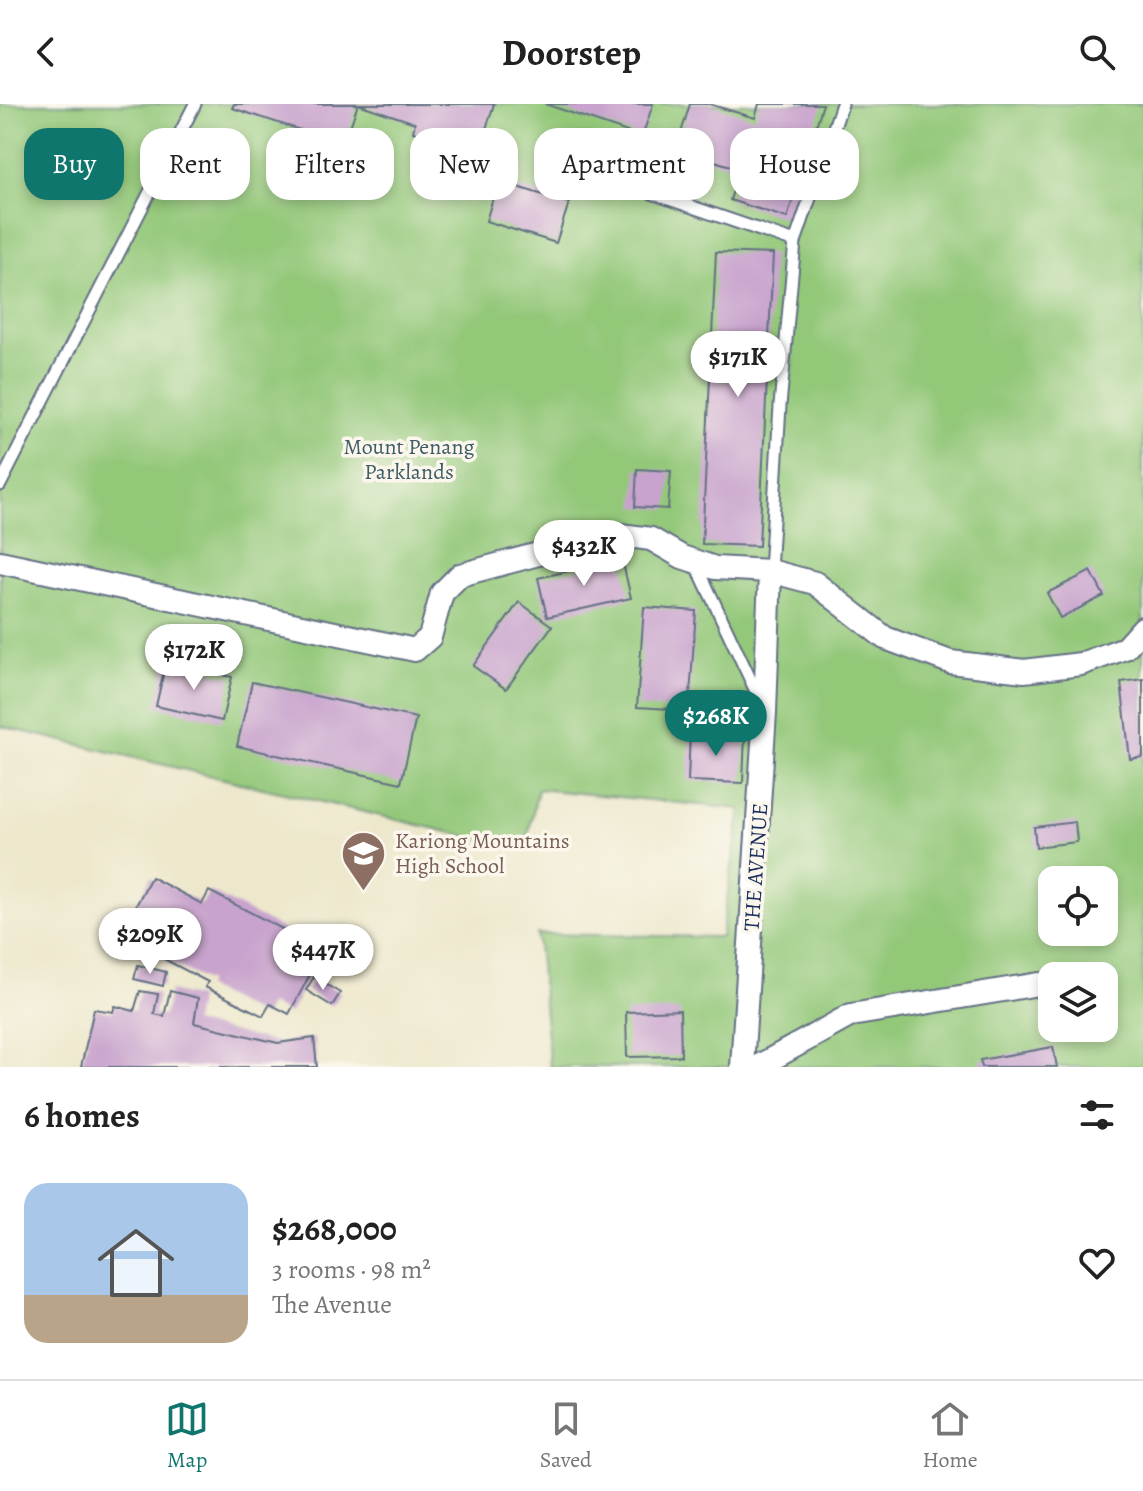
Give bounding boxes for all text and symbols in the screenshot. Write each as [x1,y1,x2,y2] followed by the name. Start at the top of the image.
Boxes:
[502,28,641,77] text: Doorstep
[24,30,68,74] icon: back
[1075,30,1119,74] icon: search
[24,128,124,200] chip: Buy
[140,128,250,200] chip: Rent
[266,128,394,200] chip: Filters
[410,128,518,200] chip: New
[534,128,714,200] chip: Apartment
[730,128,859,200] chip: House
[682,331,794,399] pin: $171K
[709,339,767,374] text: $171K
[343,432,475,487] park label: Mount Penang Parklands
[528,520,640,588] pin: $432K
[551,528,617,563] text: $432K
[138,624,250,692] pin: $172K
[163,632,225,667] text: $172K
[660,690,772,758] pin: $268K
[683,698,749,733] text: $268K
[737,802,775,932] street label: THE AVENUE
[395,826,570,881] place label: Kariong Mountains High School
[340,829,388,892] school or university icon: Kariong Mountains High School
[1038,866,1118,1042] map controls
[1038,866,1118,946] button: locate
[94,908,206,976] pin: $209K
[117,916,183,951] text: $209K
[267,924,379,992] pin: $447K
[291,932,355,967] text: $447K
[1038,962,1118,1042] button: layers
[24,1092,140,1139] text: 6 homes
[1075,1093,1119,1137] icon: filters
[272,1205,397,1252] text: $268,000
[88,1215,184,1311] icon: home
[1075,1241,1119,1285] icon: heart
[272,1252,431,1287] text: 3 rooms · 98 m²
[272,1287,392,1322] text: The Avenue
[165,1397,209,1475] tab: Map
[540,1397,592,1475] tab: Saved
[922,1397,978,1475] tab: Home

